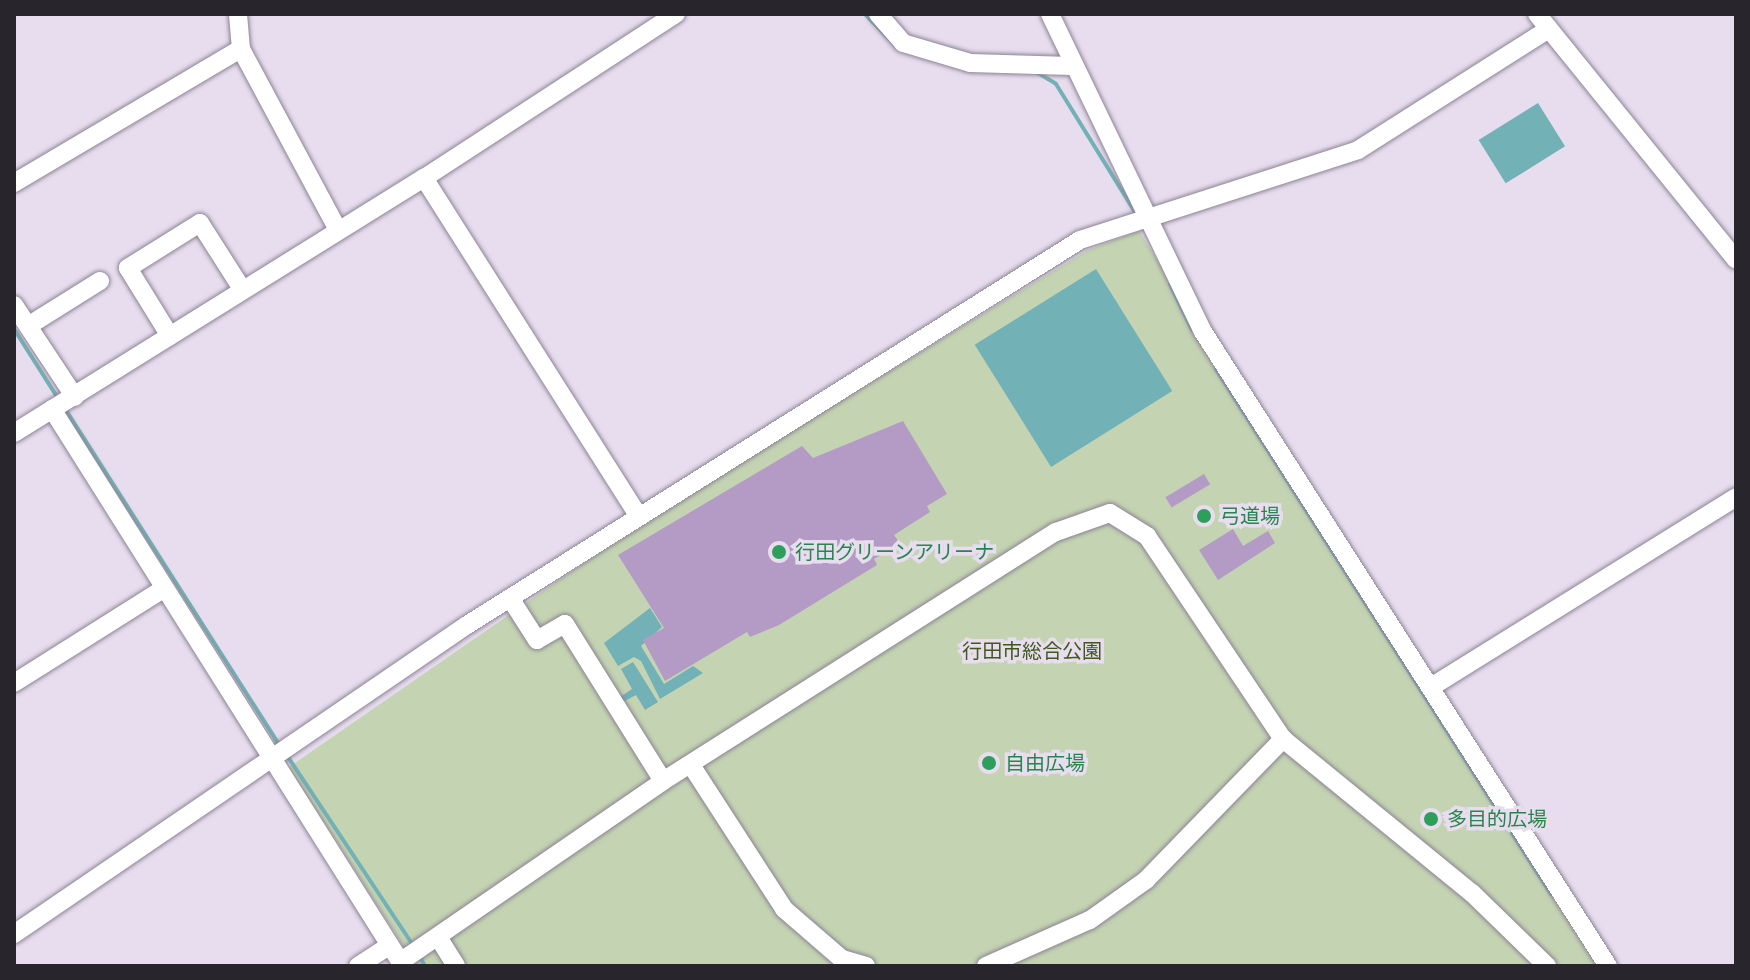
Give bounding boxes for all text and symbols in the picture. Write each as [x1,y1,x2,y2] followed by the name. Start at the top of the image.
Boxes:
[1220,504,1280,528] place label: 弓道場
[1195,507,1213,525] marker: 弓道場
[795,540,995,564] place label: 行田グリーンアリーナ
[770,543,788,561] marker: 行田グリーンアリーナ
[962,639,1102,663] park label: 行田市総合公園
[1005,751,1085,775] place label: 自由広場
[980,754,998,772] marker: 自由広場
[1447,807,1547,831] place label: 多目的広場
[1422,810,1440,828] marker: 多目的広場

